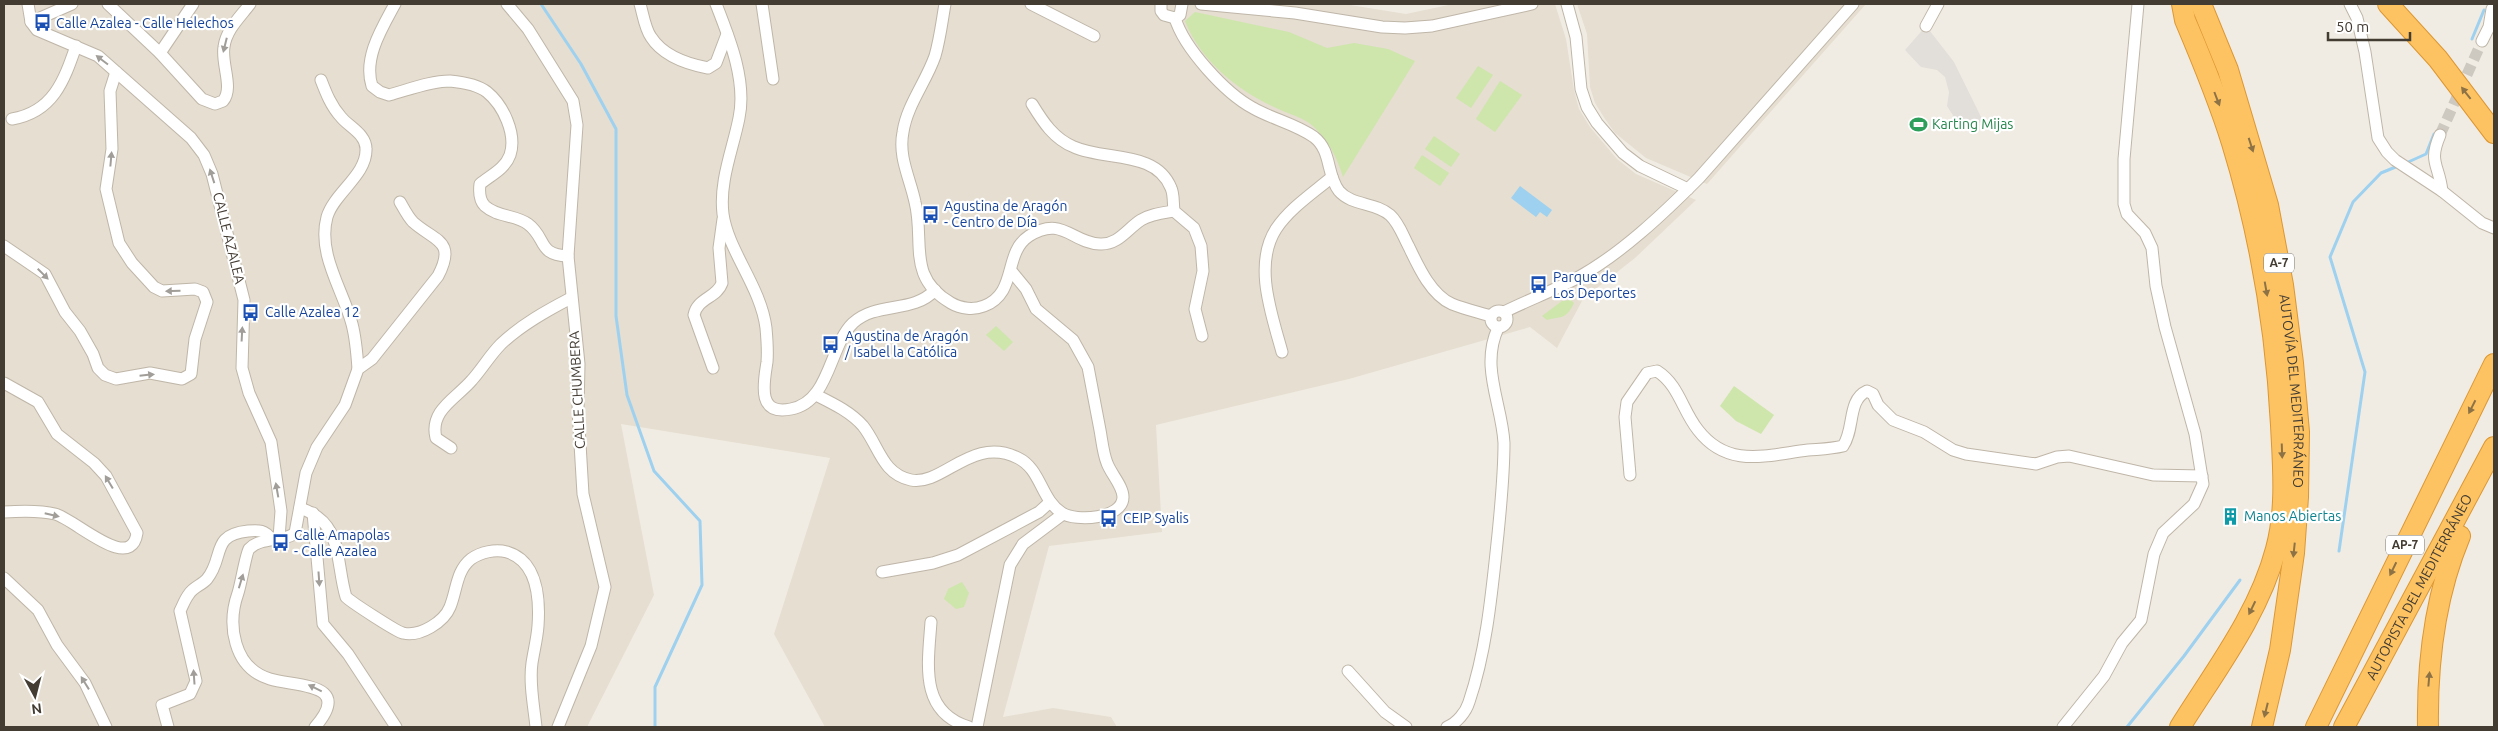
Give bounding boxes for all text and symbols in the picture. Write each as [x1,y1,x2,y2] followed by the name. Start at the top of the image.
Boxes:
[2328,10,2410,42] scale bar
[32,13,52,33] bus stop icon: Calle Azalea - Calle Helechos
[56,15,234,31] place label: Calle Azalea - Calle Helechos
[2336,18,2369,35] text: 50 m
[221,37,229,52] one-way arrow
[95,55,109,65] one-way arrow
[2460,87,2471,100] one-way arrow
[2214,91,2221,106] one-way arrow
[1908,114,1928,134] sports icon: Karting Mijas
[1932,116,2013,132] place label: Karting Mijas
[2248,138,2255,153] one-way arrow
[107,151,115,167] one-way arrow
[208,168,216,183] one-way arrow
[210,190,248,286] street label: CALLE AZALEA
[944,198,1067,230] place label: Agustina de Aragón - Centro de Día
[920,204,940,224] bus stop icon: Agustina de Aragón - Centro de Día
[2264,254,2294,272] road number: A-7
[37,268,49,280] one-way arrow
[1553,269,1636,301] place label: Parque de Los Deportes
[1529,275,1549,295] bus stop icon: Parque de Los Deportes
[2263,282,2271,298] one-way arrow
[165,287,181,295] one-way arrow
[2276,293,2308,488] street label: AUTOVÍA DEL MEDITERRÁNEO
[241,302,261,322] bus stop icon: Calle Azalea 12
[265,304,360,320] place label: Calle Azalea 12
[238,326,246,342] one-way arrow
[844,328,968,360] place label: Agustina de Aragón / Isabel la Católica
[566,330,588,450] street label: CALLE CHUMBERA
[821,334,841,354] bus stop icon: Agustina de Aragón / Isabel la Católica
[139,371,155,379] one-way arrow
[2468,400,2476,415] one-way arrow
[2279,443,2287,459] one-way arrow
[104,476,113,489] one-way arrow
[273,481,281,497] one-way arrow
[2363,491,2475,683] street label: AUTOPISTA DEL MEDITERRÁNEO
[2220,506,2240,526] building icon: Manos Abiertas
[1099,508,1119,528] bus stop icon: CEIP Syalis
[2244,508,2341,524] place label: Manos Abiertas
[1123,510,1189,526] place label: CEIP Syalis
[44,511,60,519] one-way arrow
[294,527,390,559] place label: Calle Amapolas - Calle Azalea
[270,533,290,553] bus stop icon: Calle Amapolas - Calle Azalea
[2386,536,2424,554] road number: AP-7
[2290,543,2298,559] one-way arrow
[2389,562,2397,576] one-way arrow
[316,571,324,587] one-way arrow
[238,574,246,589] one-way arrow
[2248,601,2256,615] one-way arrow
[189,668,197,684] one-way arrow
[2425,670,2433,686] one-way arrow
[10,671,60,721] north arrow
[80,677,89,690] one-way arrow
[308,684,323,693] one-way arrow
[30,700,43,717] text: N
[2262,703,2270,718] one-way arrow

